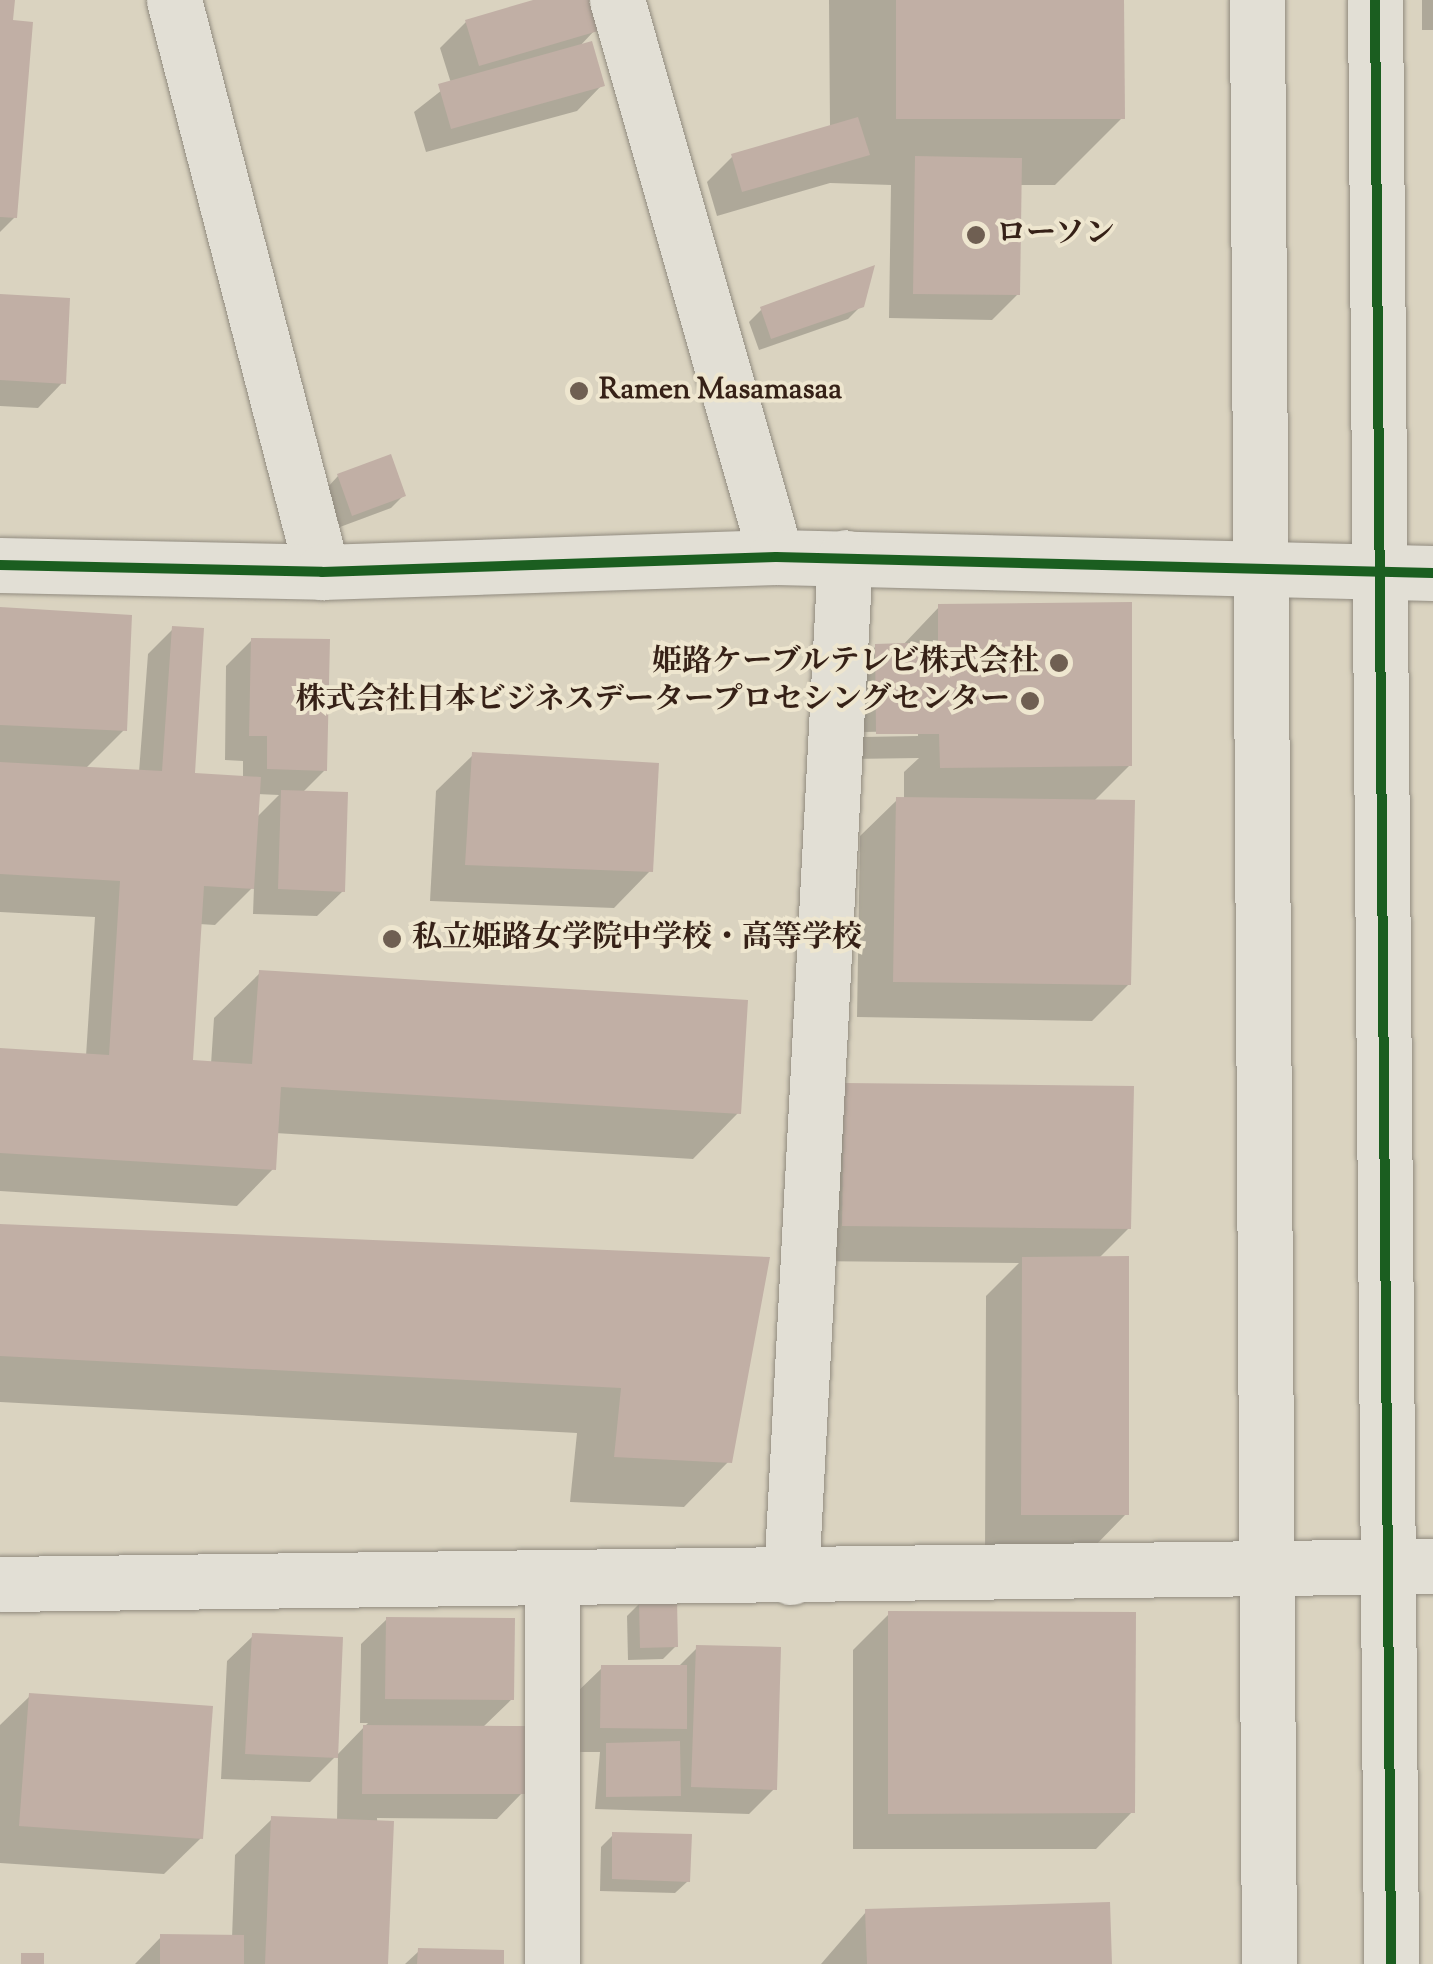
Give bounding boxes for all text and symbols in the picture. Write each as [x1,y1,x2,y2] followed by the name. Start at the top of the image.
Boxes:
[996,217,1116,253] place label: ローソン
[965,224,987,246] marker: ローソン
[599,373,842,409] place label: Ramen Masamasaa
[568,380,590,402] marker: Ramen Masamasaa
[649,645,1039,681] place label: 姫路ケーブルテレビ株式会社
[1048,652,1070,674] marker: 姫路ケーブルテレビ株式会社
[290,683,1010,719] place label: 株式会社日本ビジネスデータープロセシングセンター
[1019,690,1041,712] marker: 株式会社日本ビジネスデータープロセシングセンター
[412,921,862,957] place label: 私立姫路女学院中学校・高等学校
[381,928,403,950] marker: 私立姫路女学院中学校・高等学校

